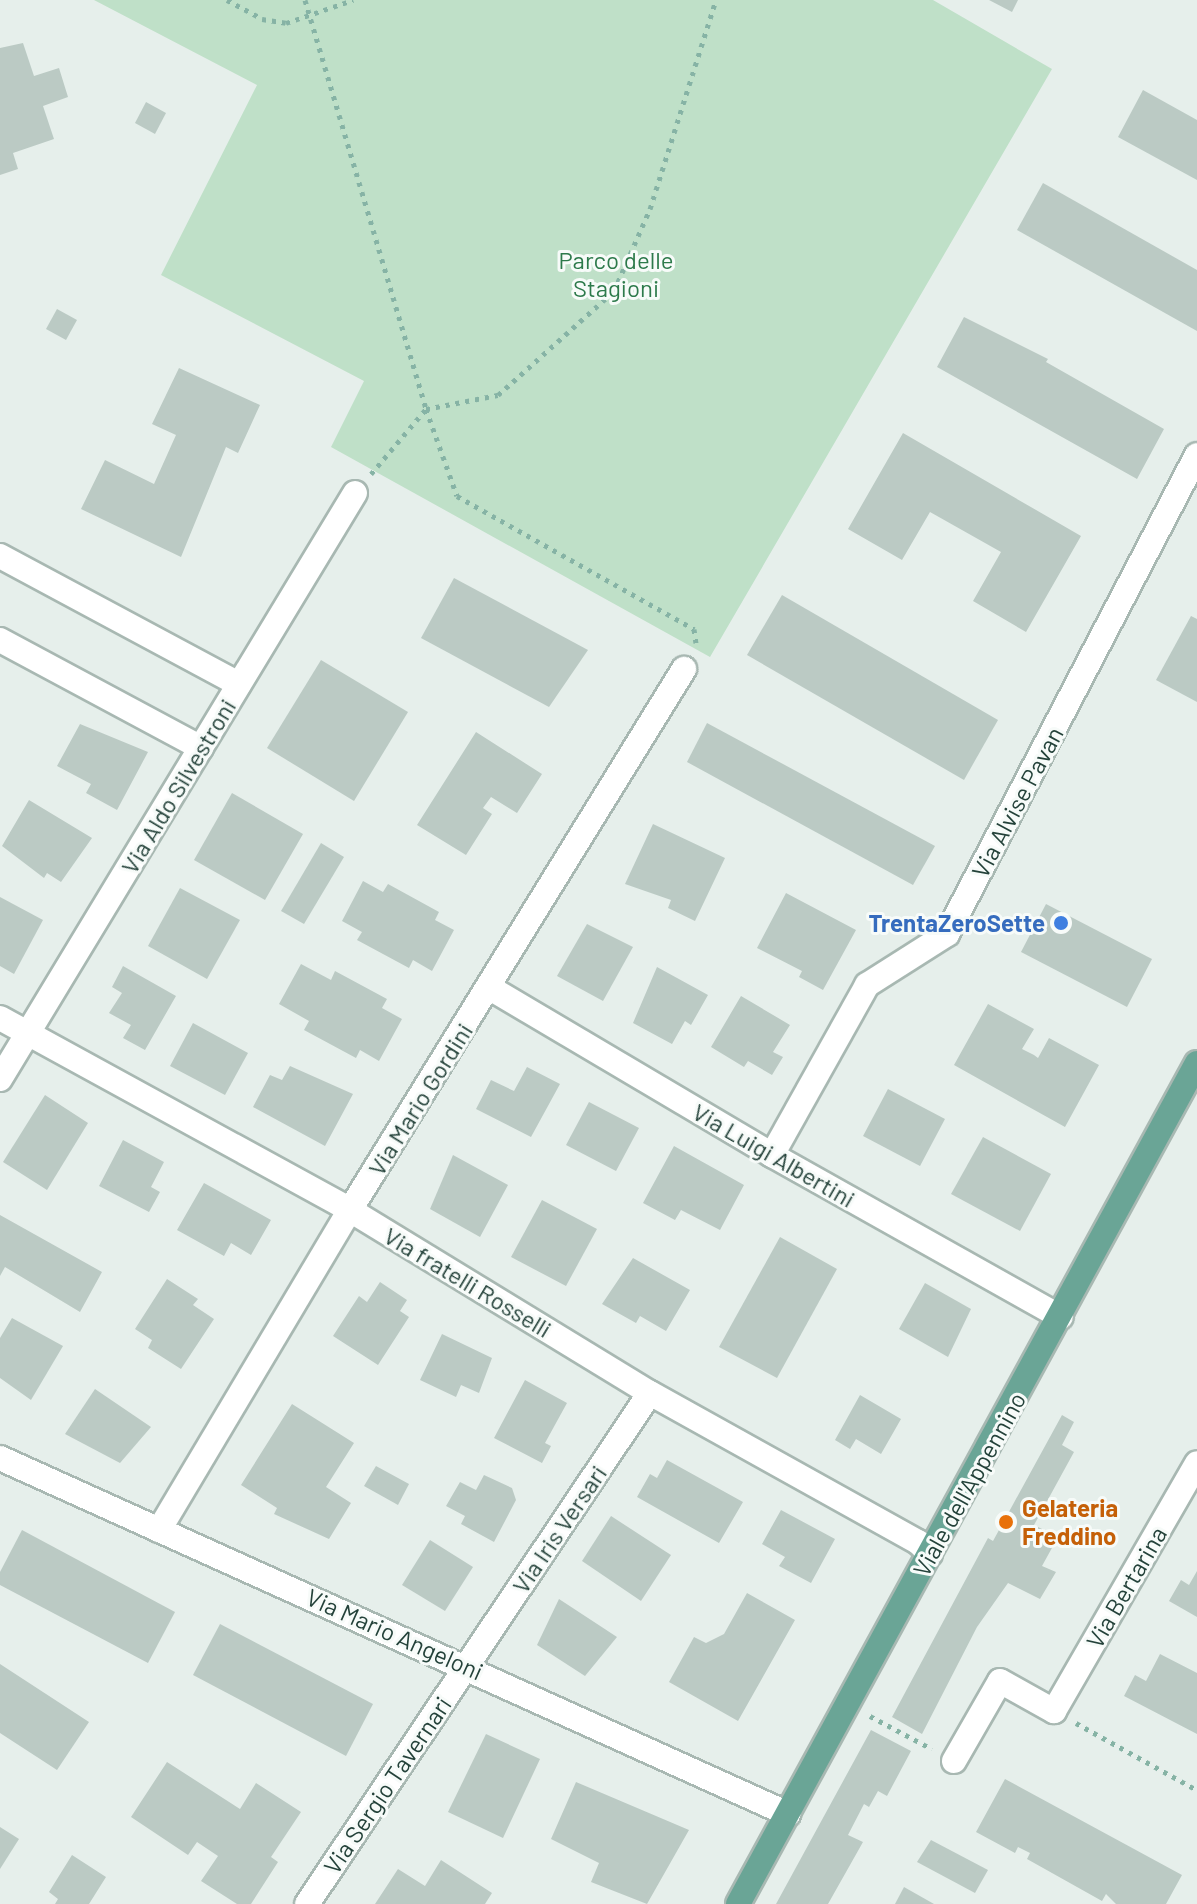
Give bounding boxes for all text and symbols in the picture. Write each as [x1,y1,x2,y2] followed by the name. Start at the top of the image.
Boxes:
[558,246,674,302] park label: Parco delle Stagioni
[115,693,241,879] street label: Via Aldo Silvestroni
[965,722,1069,882] street label: Via Alvise Pavan
[868,909,1045,937] place label: TrentaZeroSette
[1052,914,1070,932] marker: TrentaZeroSette
[362,1018,478,1180] street label: Via Mario Gordini
[688,1097,860,1213] street label: Via Luigi Albertini
[379,1221,557,1343] street label: Via fratelli Rosselli
[907,1387,1031,1581] street label: Viale dell'Appennino
[506,1460,612,1598] street label: Via Iris Versari
[1022,1494,1118,1550] place label: Gelateria Freddino
[997,1513,1015,1531] marker: Gelateria Freddino
[1080,1521,1172,1653] street label: Via Bertarina
[302,1582,488,1686] street label: Via Mario Angeloni
[317,1691,457,1879] street label: Via Sergio Tavernari

